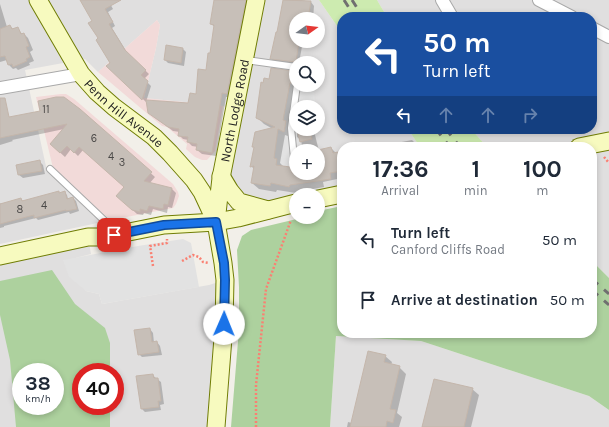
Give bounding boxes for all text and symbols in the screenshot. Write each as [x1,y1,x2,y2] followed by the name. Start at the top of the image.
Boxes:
[289,12,325,48] north arrow
[289,12,325,224] map controls
[423,26,491,59] text: 50 m
[357,28,409,80] icon: left
[289,56,325,92] button: search
[217,58,252,163] street label: North Lodge Road
[423,60,491,82] text: Turn left
[81,76,167,150] street label: Penn Hill Avenue
[289,100,325,136] button: layers
[42,103,50,116] house number: 11
[393,104,415,126] icon: left
[435,104,457,126] icon: ahead
[477,104,499,126] icon: ahead
[519,104,541,126] icon: right
[91,132,97,145] house number: 6
[289,144,325,180] button: +
[108,150,114,163] house number: 4
[372,155,429,183] text: 17:36
[471,155,480,183] text: 1
[523,155,562,183] text: 100
[119,156,125,169] house number: 3
[381,183,419,198] text: Arrival
[464,183,488,198] text: min
[536,183,548,198] text: m
[289,188,325,224] button: −
[41,199,47,212] house number: 4
[17,203,24,216] house number: 8
[97,218,131,252] pin
[103,224,125,246] icon: arrive
[391,224,450,242] text: Turn left
[357,229,379,251] icon: left
[542,231,577,249] text: 50 m
[391,242,505,257] text: Canford Cliffs Road
[357,289,379,311] icon: arrive
[391,291,538,309] text: Arrive at destination
[550,291,585,309] text: 50 m
[203,303,245,345] position arrow
[72,363,124,415] speed limit sign: 40
[25,372,51,395] text: 38
[25,393,51,405] text: km/h

